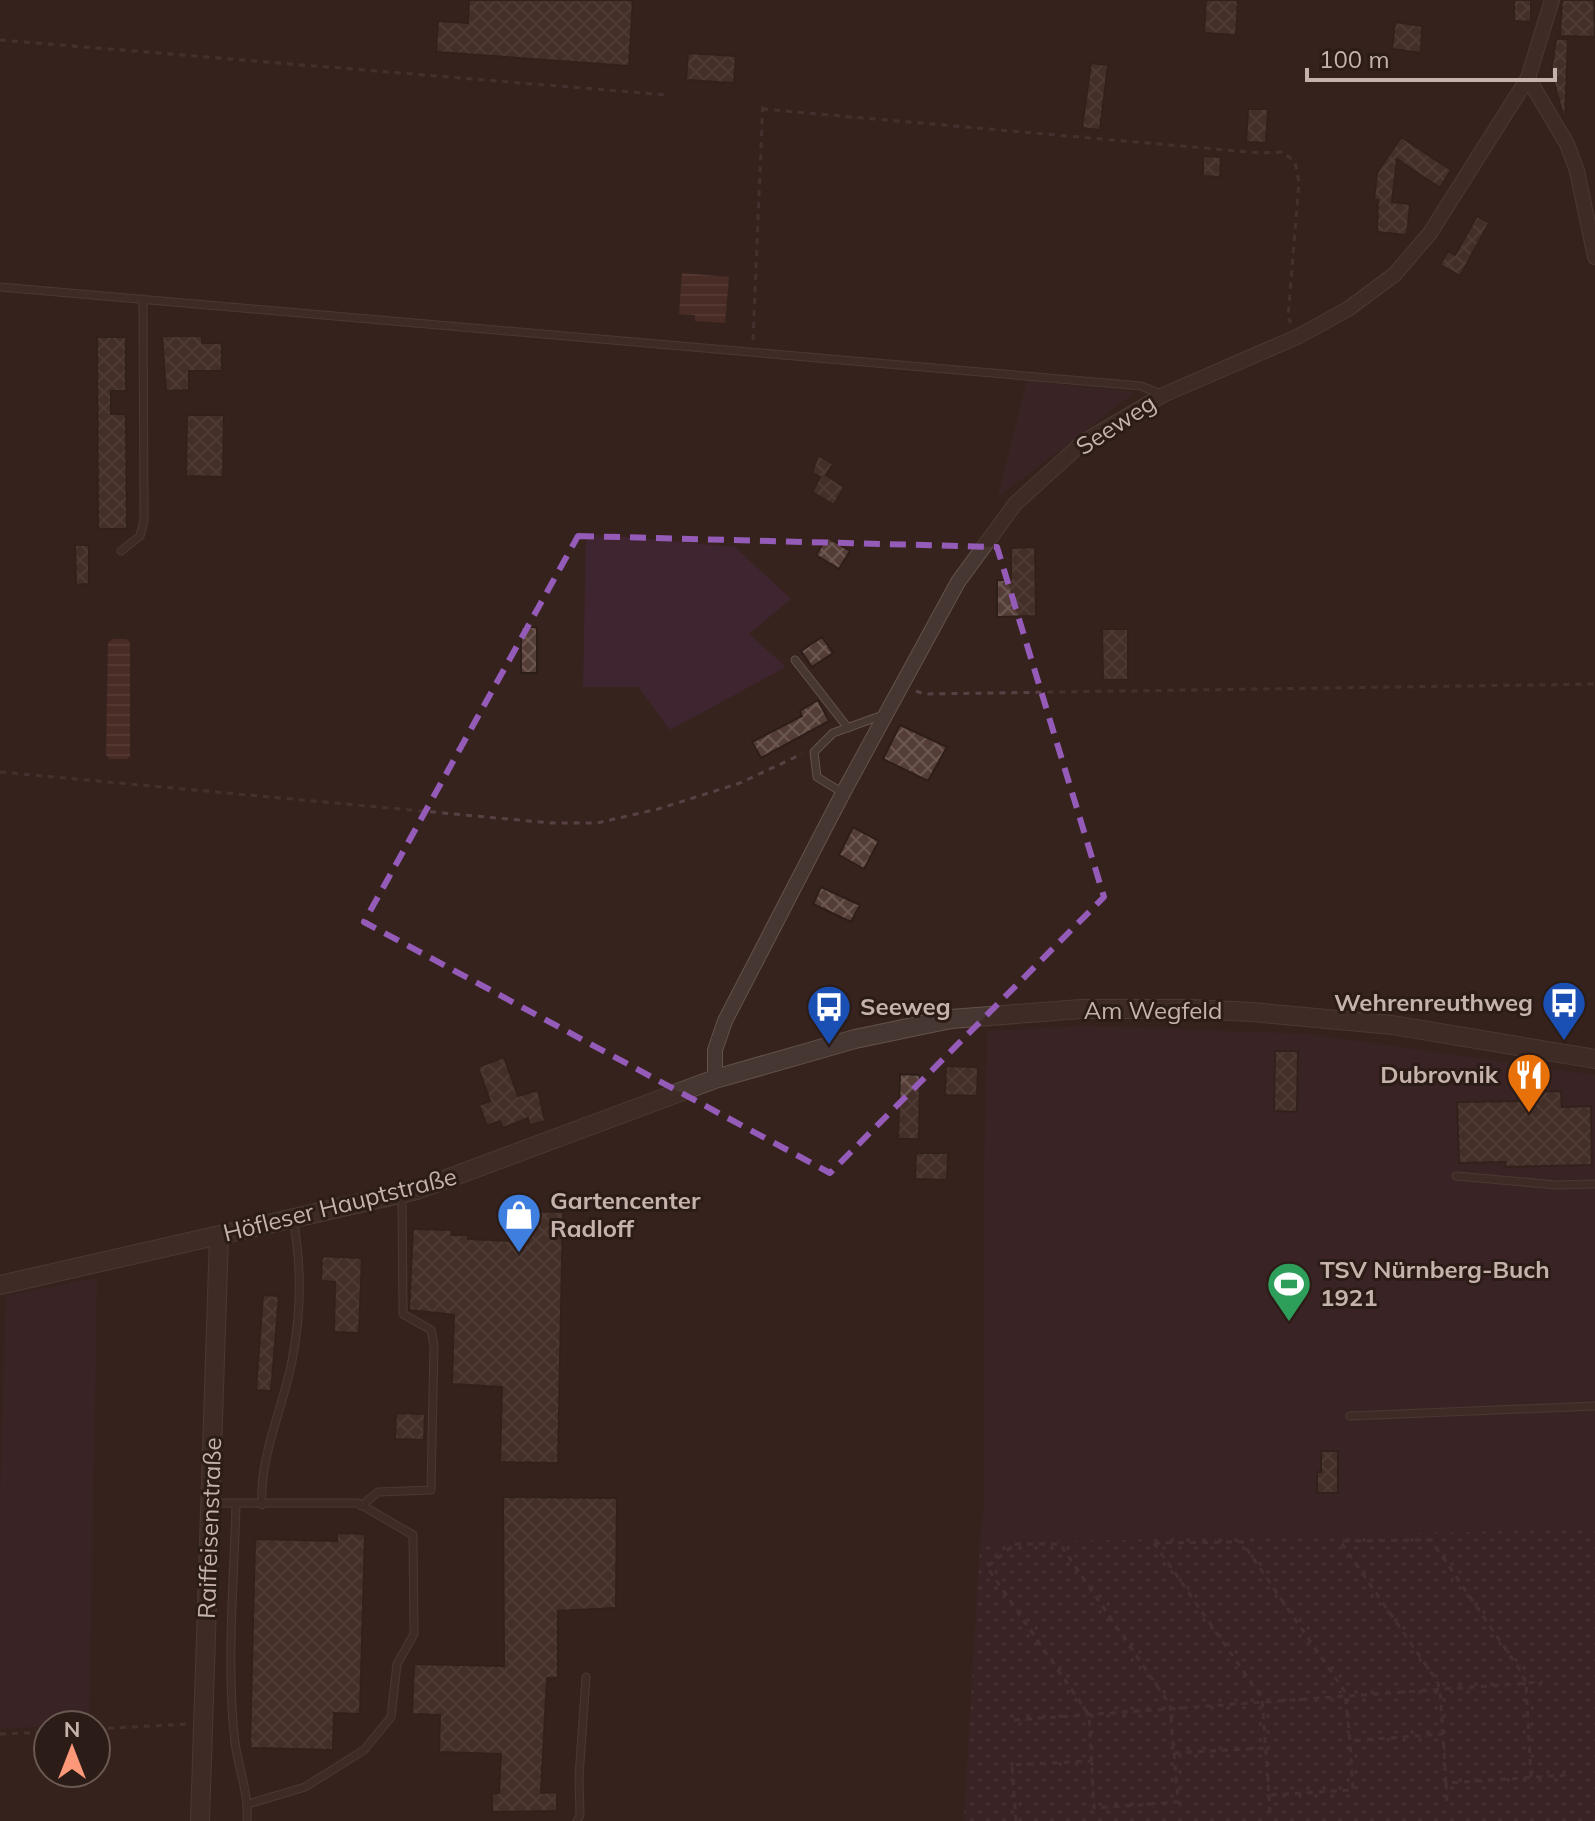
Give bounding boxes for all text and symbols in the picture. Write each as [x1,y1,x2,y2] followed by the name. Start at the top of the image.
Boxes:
[1307,32,1555,82] scale bar
[1319,44,1390,74] text: 100 m
[1070,387,1161,461] street label: Seeweg
[1540,979,1588,1042] bus stop icon: Wehrenreuthweg
[805,983,853,1046] bus stop icon: Seeweg
[1334,987,1533,1017] place label: Wehrenreuthweg
[860,991,951,1021] place label: Seeweg
[1084,995,1222,1025] street label: Am Wegfeld
[1505,1051,1553,1114] restaurant icon: Dubrovnik
[1380,1059,1499,1089] place label: Dubrovnik
[220,1160,460,1248] street label: Höfleser Hauptstraße
[550,1185,701,1243] place label: Gartencenter Radloff
[495,1191,543,1254] shop icon: Gartencenter Radloff
[1320,1254,1550,1312] place label: TSV Nürnberg-Buch 1921
[1265,1260,1313,1323] sports icon: TSV Nürnberg-Buch 1921
[191,1437,227,1619] street label: Raiffeisenstraße
[32,1709,112,1789] north arrow
[64,1715,80,1743] text: N

